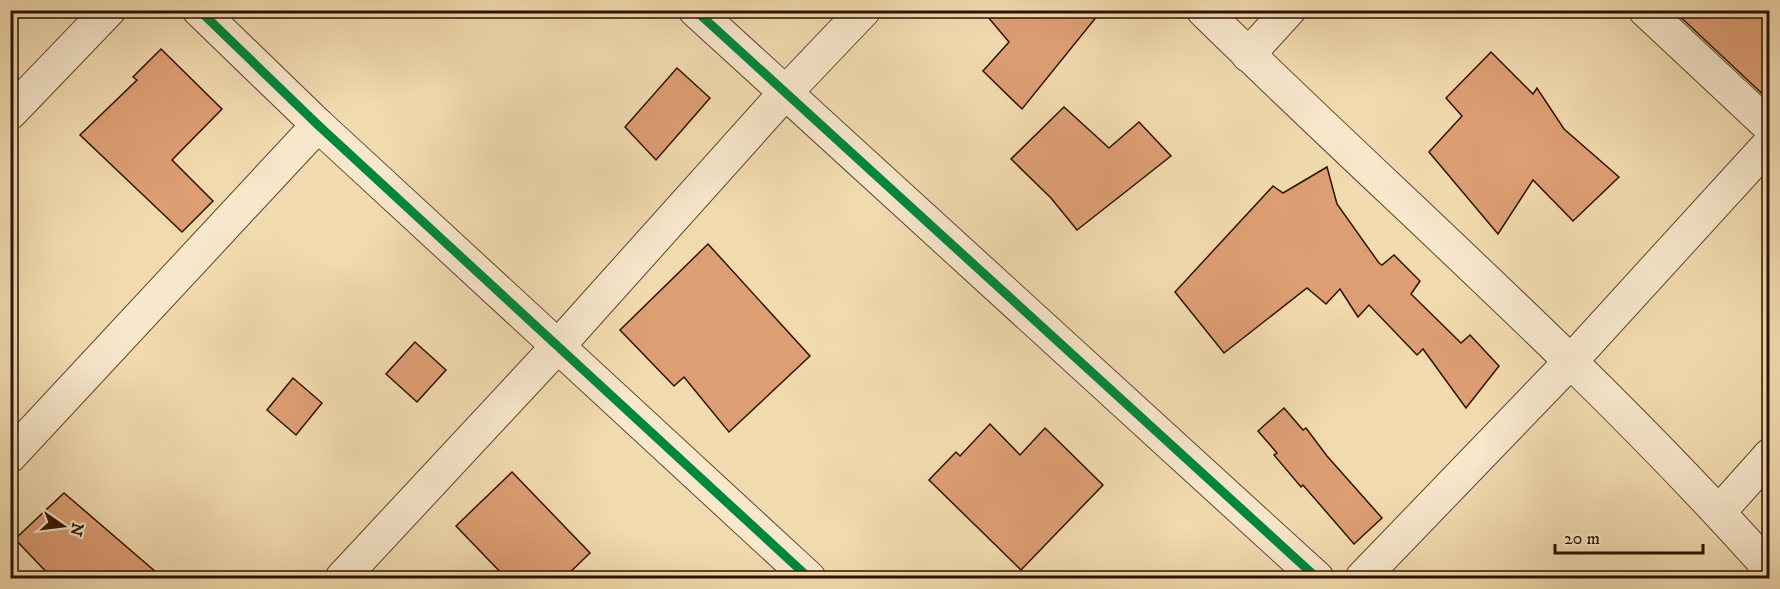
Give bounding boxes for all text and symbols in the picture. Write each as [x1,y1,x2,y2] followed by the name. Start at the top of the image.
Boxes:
[33,496,93,556] north arrow
[1555,517,1704,555] scale bar
[65,521,88,538] text: N
[1564,528,1600,550] text: 20 m

